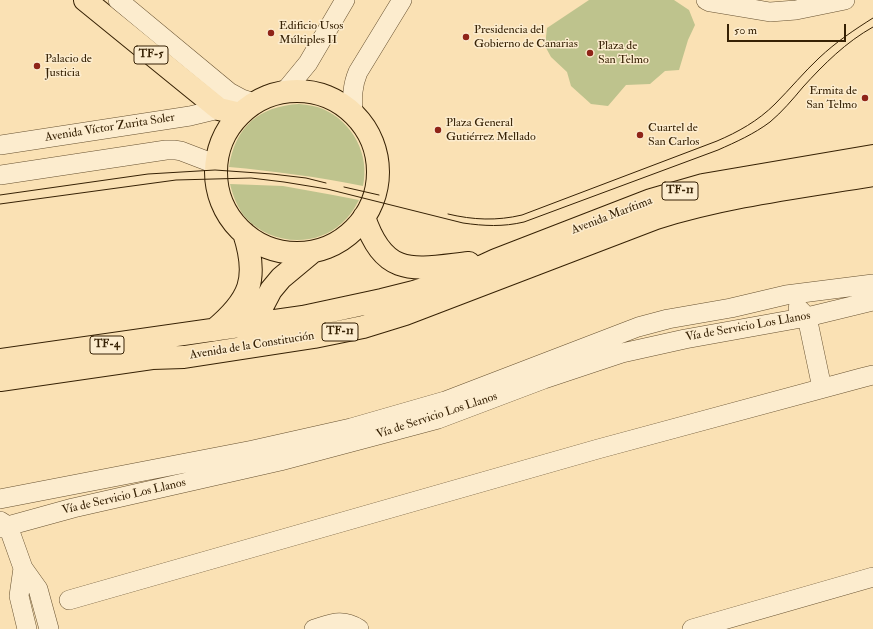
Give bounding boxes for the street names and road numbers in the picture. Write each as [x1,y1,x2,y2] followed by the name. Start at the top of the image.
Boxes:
[134,46,168,64] road number: TF-5
[44,111,176,145] street label: Avenida Víctor Zurita Soler
[662,182,698,200] road number: TF-11
[570,194,654,238] street label: Avenida Marítima
[685,309,811,345] street label: Vía de Servicio Los Llanos
[322,323,358,341] road number: TF-11
[189,329,315,363] street label: Avenida de la Constitución
[90,336,124,354] road number: TF-4
[375,390,499,442] street label: Vía de Servicio Los Llanos
[61,476,187,518] street label: Vía de Servicio Los Llanos

